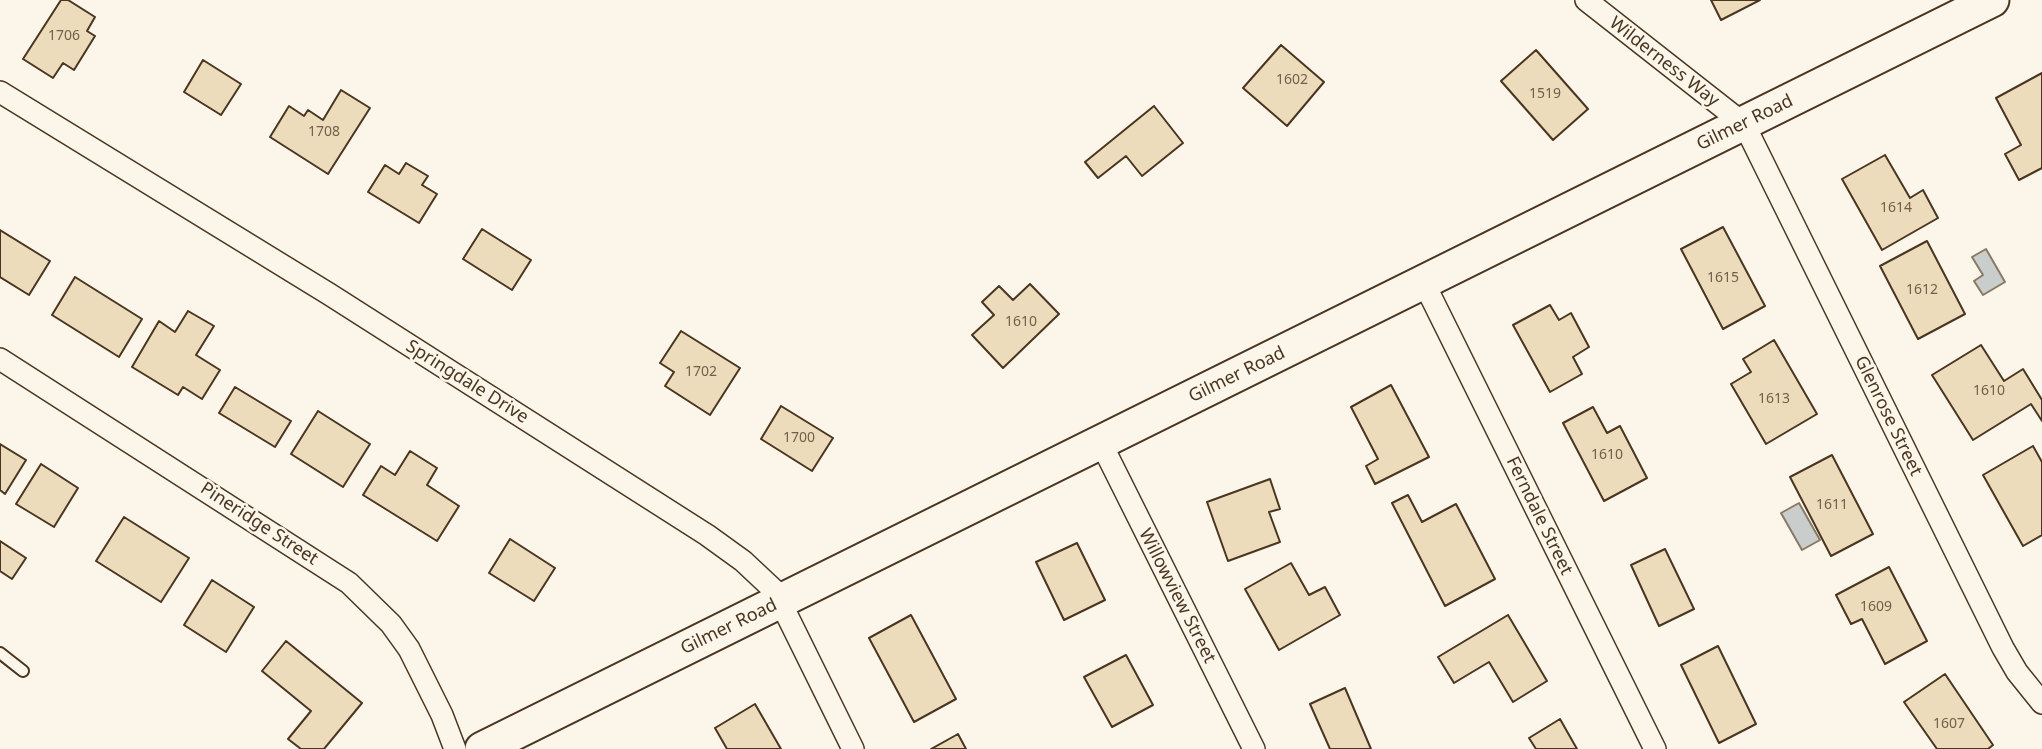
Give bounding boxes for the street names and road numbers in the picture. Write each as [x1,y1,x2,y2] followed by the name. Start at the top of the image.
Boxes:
[1605,12,1723,112] street label: Wilderness Way
[1693,90,1797,156] street label: Gilmer Road
[402,336,532,428] street label: Springdale Drive
[1185,342,1289,408] street label: Gilmer Road
[1850,353,1926,479] street label: Glenrose Street
[1501,453,1577,579] street label: Ferndale Street
[196,478,322,570] street label: Pineridge Street
[1134,525,1220,667] street label: Willowview Street
[677,594,781,660] street label: Gilmer Road

